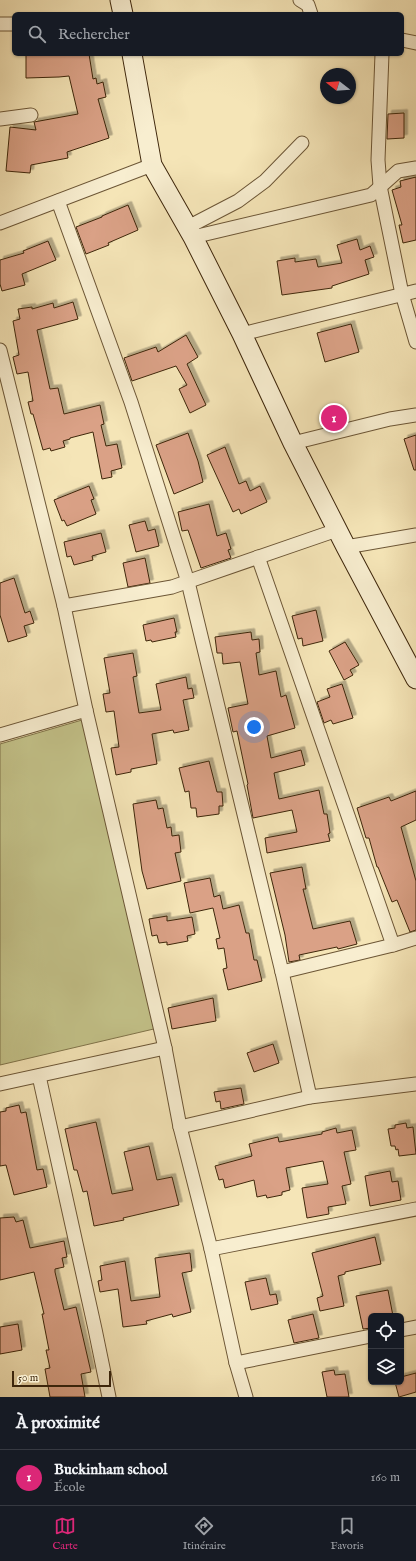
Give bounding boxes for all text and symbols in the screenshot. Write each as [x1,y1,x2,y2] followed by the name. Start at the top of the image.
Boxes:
[12,12,404,56] search box
[26,23,48,45] icon: search
[58,25,130,44] text: Rechercher
[320,68,356,104] north arrow
[321,403,347,433] pin: 1
[244,717,264,737] your location
[368,1313,404,1385] map controls
[368,1313,404,1349] button: locate
[368,1349,404,1385] button: layers
[12,1369,111,1388] scale bar
[18,1371,38,1385] text: 50 m
[16,1413,100,1434] text: À proximité
[54,1460,167,1479] text: Buckinham school
[27,1469,31,1486] text: 1
[370,1469,400,1486] text: 160 m
[54,1479,85,1496] text: École
[52,1515,78,1553] tab: Carte
[183,1515,226,1553] tab: Itinéraire
[331,1515,364,1553] tab: Favoris

